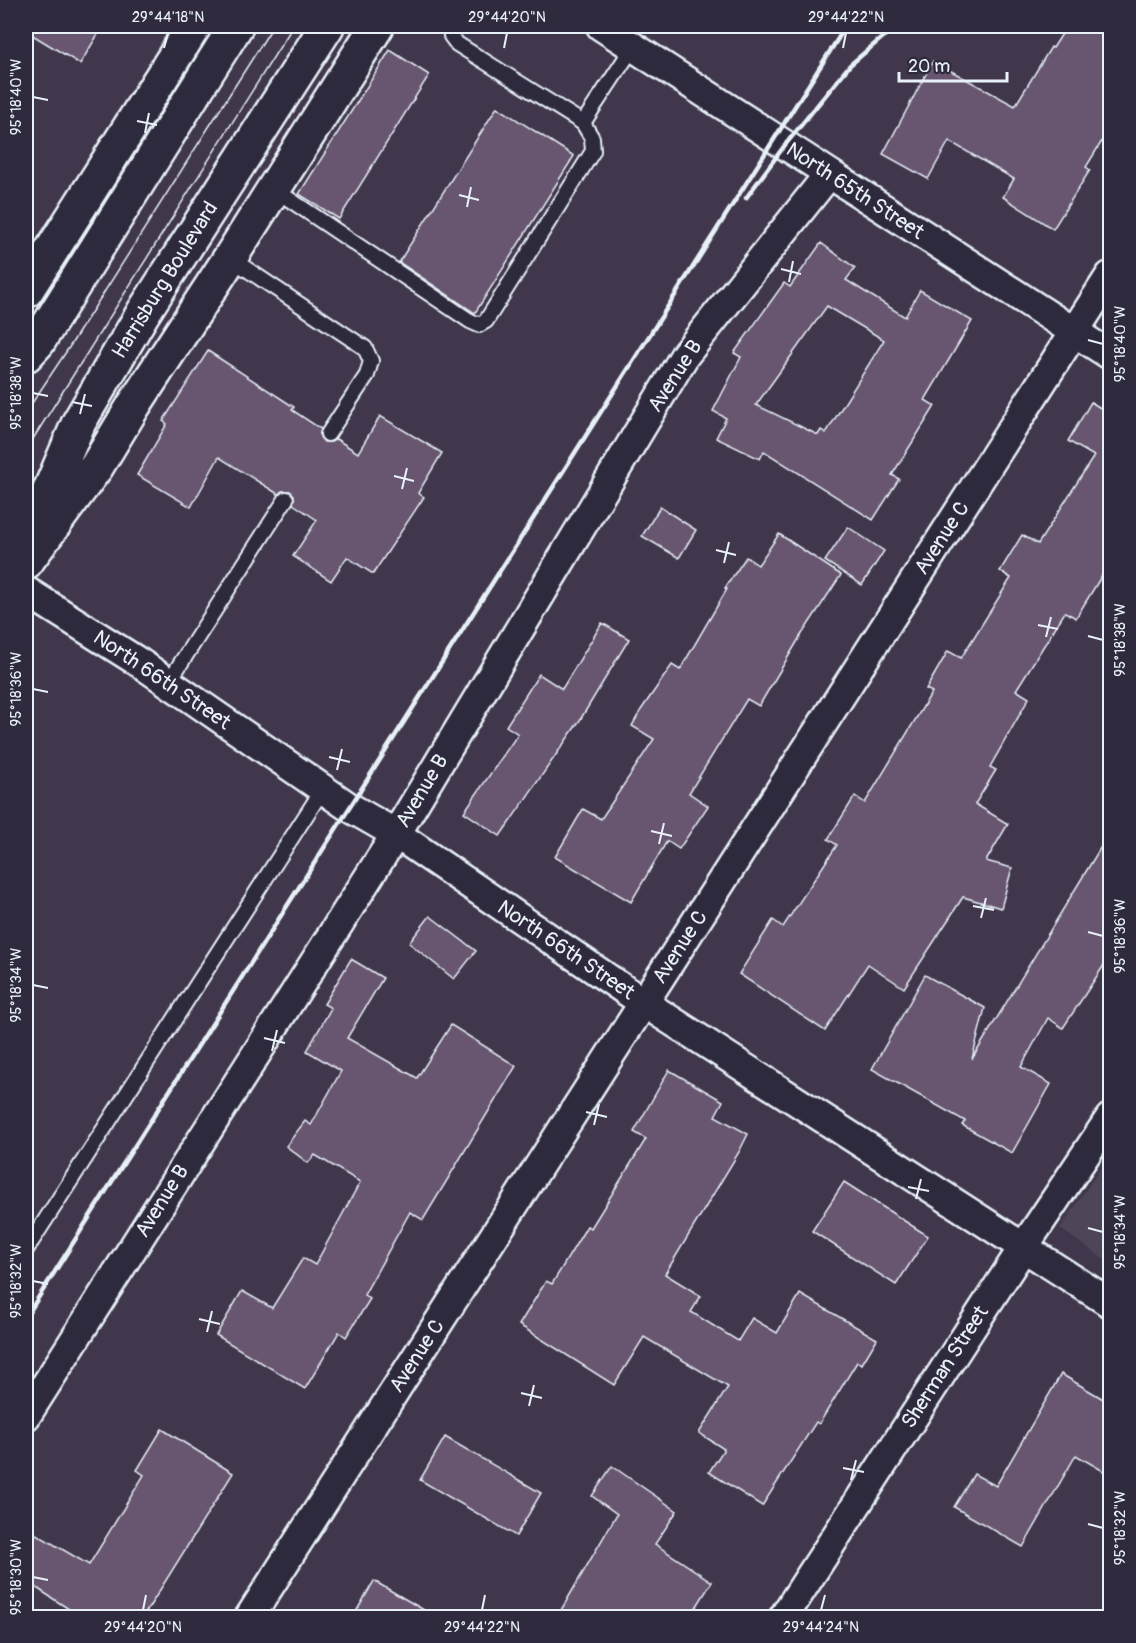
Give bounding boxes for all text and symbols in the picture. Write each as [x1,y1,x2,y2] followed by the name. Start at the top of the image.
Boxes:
[132,8,204,27] text: 29°44'18"N
[468,8,546,27] text: 29°44'20"N
[808,8,884,27] text: 29°44'22"N
[899,45,1007,83] scale bar
[908,55,950,78] text: 20 m
[7,58,26,135] text: 95°18'40"W
[781,136,930,246] street label: North 65th Street
[106,196,224,364] street label: Harrisburg Boulevard
[1111,305,1130,382] text: 95°18'40"W
[642,335,708,417] street label: Avenue B
[7,356,26,430] text: 95°18'38"W
[908,496,976,580] street label: Avenue C
[1111,603,1130,677] text: 95°18'38"W
[88,624,236,736] street label: North 66th Street
[7,651,26,726] text: 95°18'36"W
[390,749,454,833] street label: Avenue B
[492,894,640,1006] street label: North 66th Street
[1111,898,1130,973] text: 95°18'36"W
[646,905,714,989] street label: Avenue C
[7,947,26,1022] text: 95°18'34"W
[129,1160,195,1242] street label: Avenue B
[1111,1194,1130,1269] text: 95°18'34"W
[7,1244,26,1318] text: 95°18'32"W
[895,1300,995,1434] street label: Sherman Street
[383,1314,451,1398] street label: Avenue C
[1111,1491,1130,1565] text: 95°18'32"W
[7,1539,26,1615] text: 95°18'30"W
[104,1618,182,1637] text: 29°44'20"N
[444,1618,520,1637] text: 29°44'22"N
[783,1618,859,1637] text: 29°44'24"N

